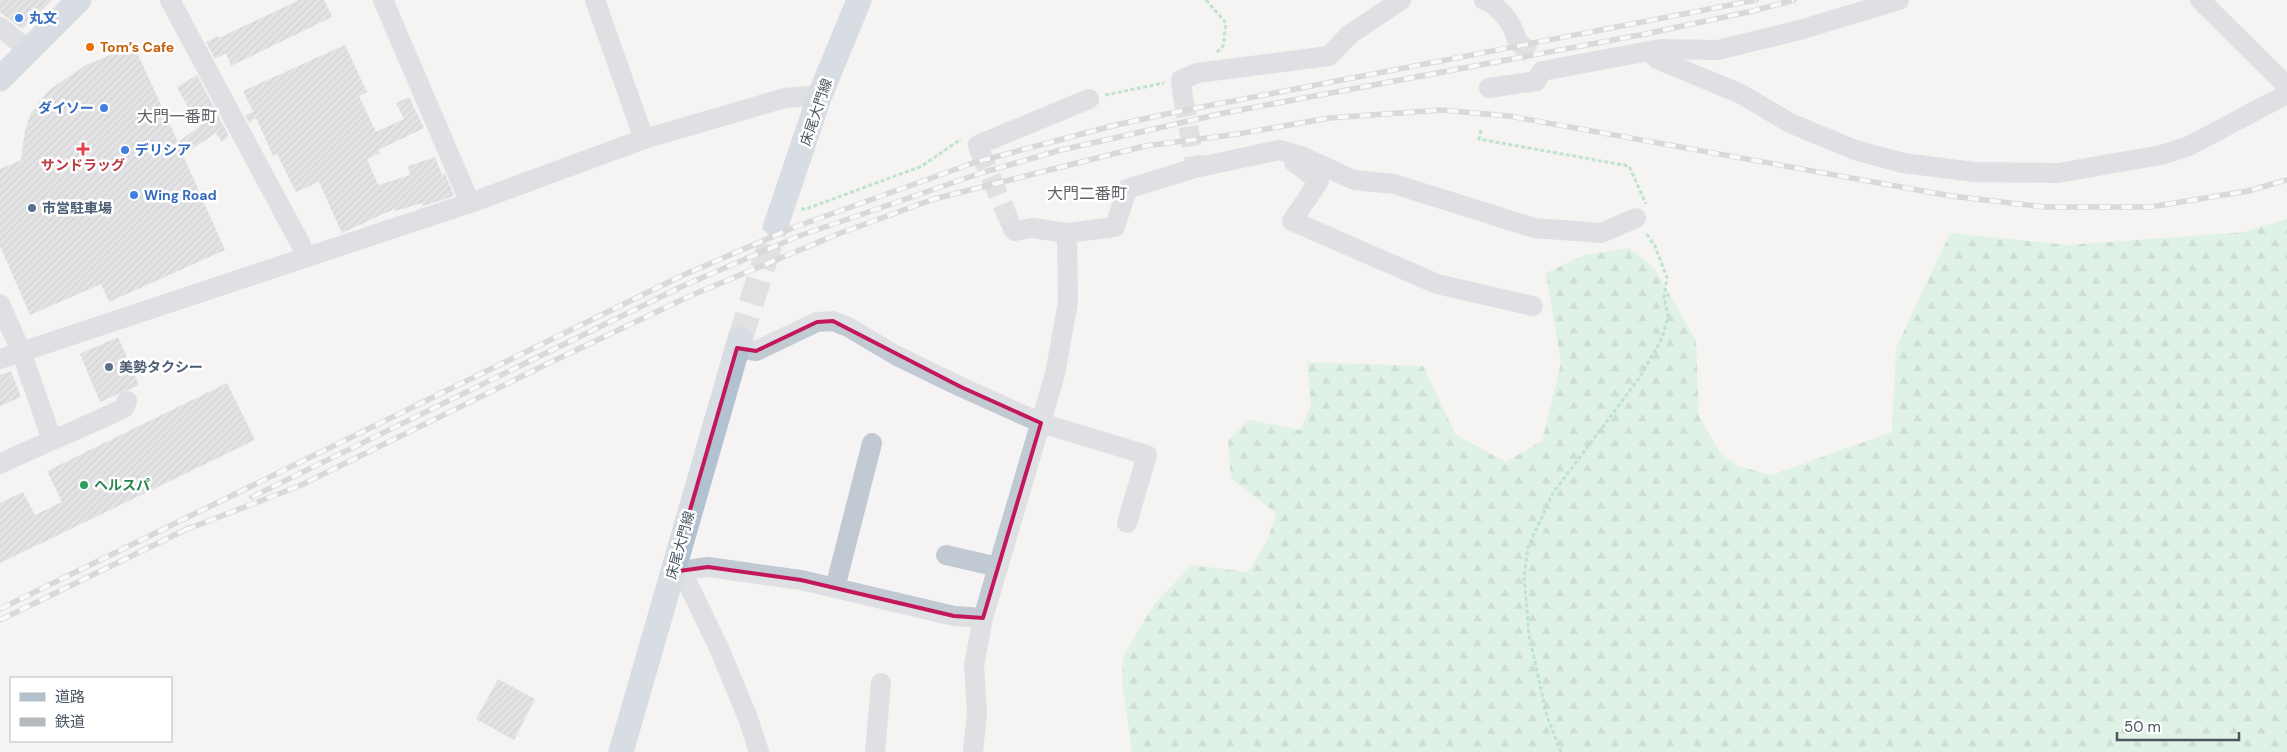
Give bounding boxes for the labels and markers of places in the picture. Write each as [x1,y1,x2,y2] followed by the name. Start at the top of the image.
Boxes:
[29,9,57,27] place label: 丸文
[13,12,25,24] marker: 丸文
[100,38,174,56] place label: Tom’s Cafe
[84,41,96,53] marker: Tom’s Cafe
[38,99,94,117] place label: ダイソー
[98,102,110,114] marker: ダイソー
[135,141,191,159] place label: デリシア
[77,143,89,155] marker: サンドラッグ
[119,144,131,156] marker: デリシア
[41,156,125,174] place label: サンドラッグ
[144,186,217,204] place label: Wing Road
[128,189,140,201] marker: Wing Road
[42,199,112,217] place label: 市営駐車場
[26,202,38,214] marker: 市営駐車場
[119,358,203,376] place label: 美勢タクシー
[103,361,115,373] marker: 美勢タクシー
[94,476,150,494] place label: ヘルスパ
[78,479,90,491] marker: ヘルスパ

